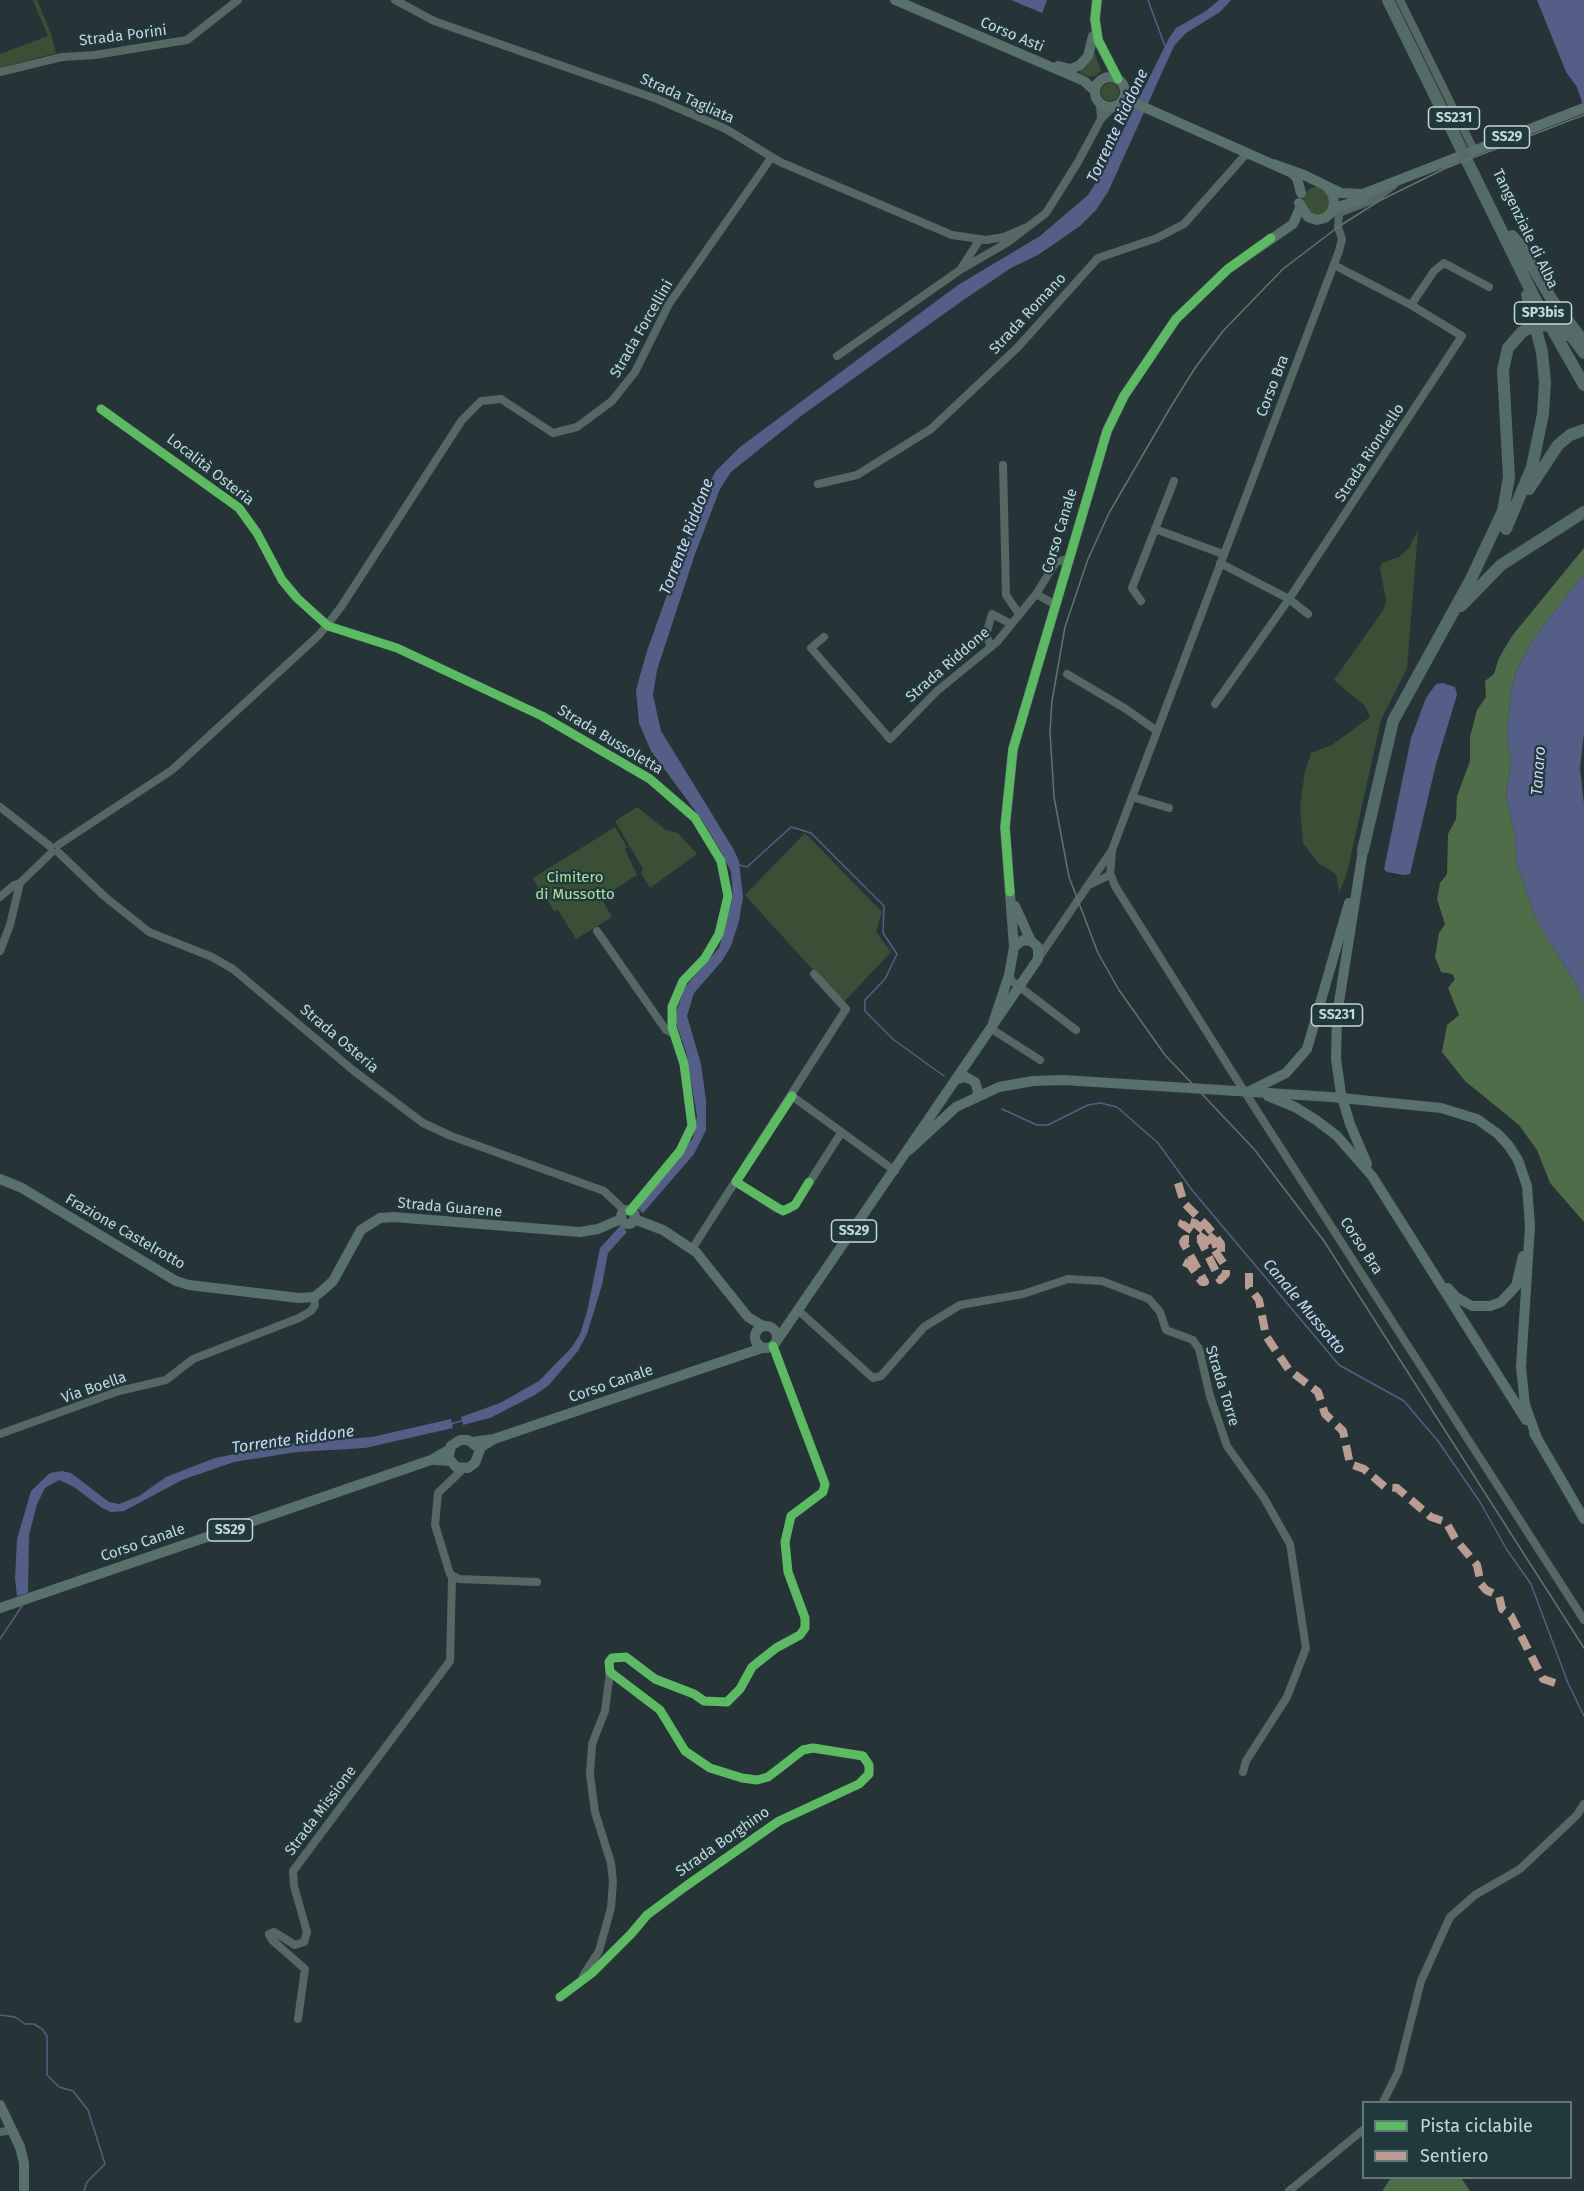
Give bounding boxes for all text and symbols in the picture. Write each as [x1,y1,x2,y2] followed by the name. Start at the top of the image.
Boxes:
[977,14,1047,56] street label: Corso Asti
[78,22,168,50] street label: Strada Porini
[1083,66,1153,186] water label: Torrente Riddone
[637,70,737,128] street label: Strada Tagliata
[1428,107,1480,129] road number: SS231
[1484,126,1530,148] road number: SS29
[1488,166,1562,292] street label: Tangenziale di Alba
[986,270,1070,358] street label: Strada Romano
[607,277,677,381] street label: Strada Forcellini
[1514,302,1572,324] road number: SP3bis
[1253,353,1293,419] street label: Corso Bra
[1332,400,1408,506] street label: Strada Riondello
[163,430,257,510] street label: Località Osteria
[656,476,718,598] water label: Torrente Riddone
[1039,486,1081,576] street label: Corso Canale
[902,624,994,706] street label: Strada Riddone
[554,701,666,779] street label: Strada Bussoletta
[1528,746,1550,796] water label: Tanaro
[535,869,615,904] park label: Cimitero di Mussotto
[296,1001,382,1077] street label: Strada Osteria
[1312,1004,1362,1026] road number: SS231
[62,1190,188,1274] street label: Frazione Castelrotto
[397,1194,503,1222] street label: Strada Guarene
[1336,1214,1386,1278] street label: Corso Bra
[832,1220,876,1242] road number: SS29
[1259,1255,1349,1359] water label: Canale Mussotto
[1201,1344,1243,1428] street label: Strada Torre
[567,1361,655,1407] street label: Corso Canale
[59,1368,129,1408] street label: Via Boella
[231,1422,355,1458] water label: Torrente Riddone
[208,1519,252,1541] road number: SS29
[99,1520,187,1566] street label: Corso Canale
[281,1763,361,1859] street label: Strada Missione
[673,1803,773,1881] street label: Strada Borghino
[1362,2101,1572,2179] legend
[1420,2115,1533,2137] text: Pista ciclabile
[1420,2145,1488,2167] text: Sentiero

